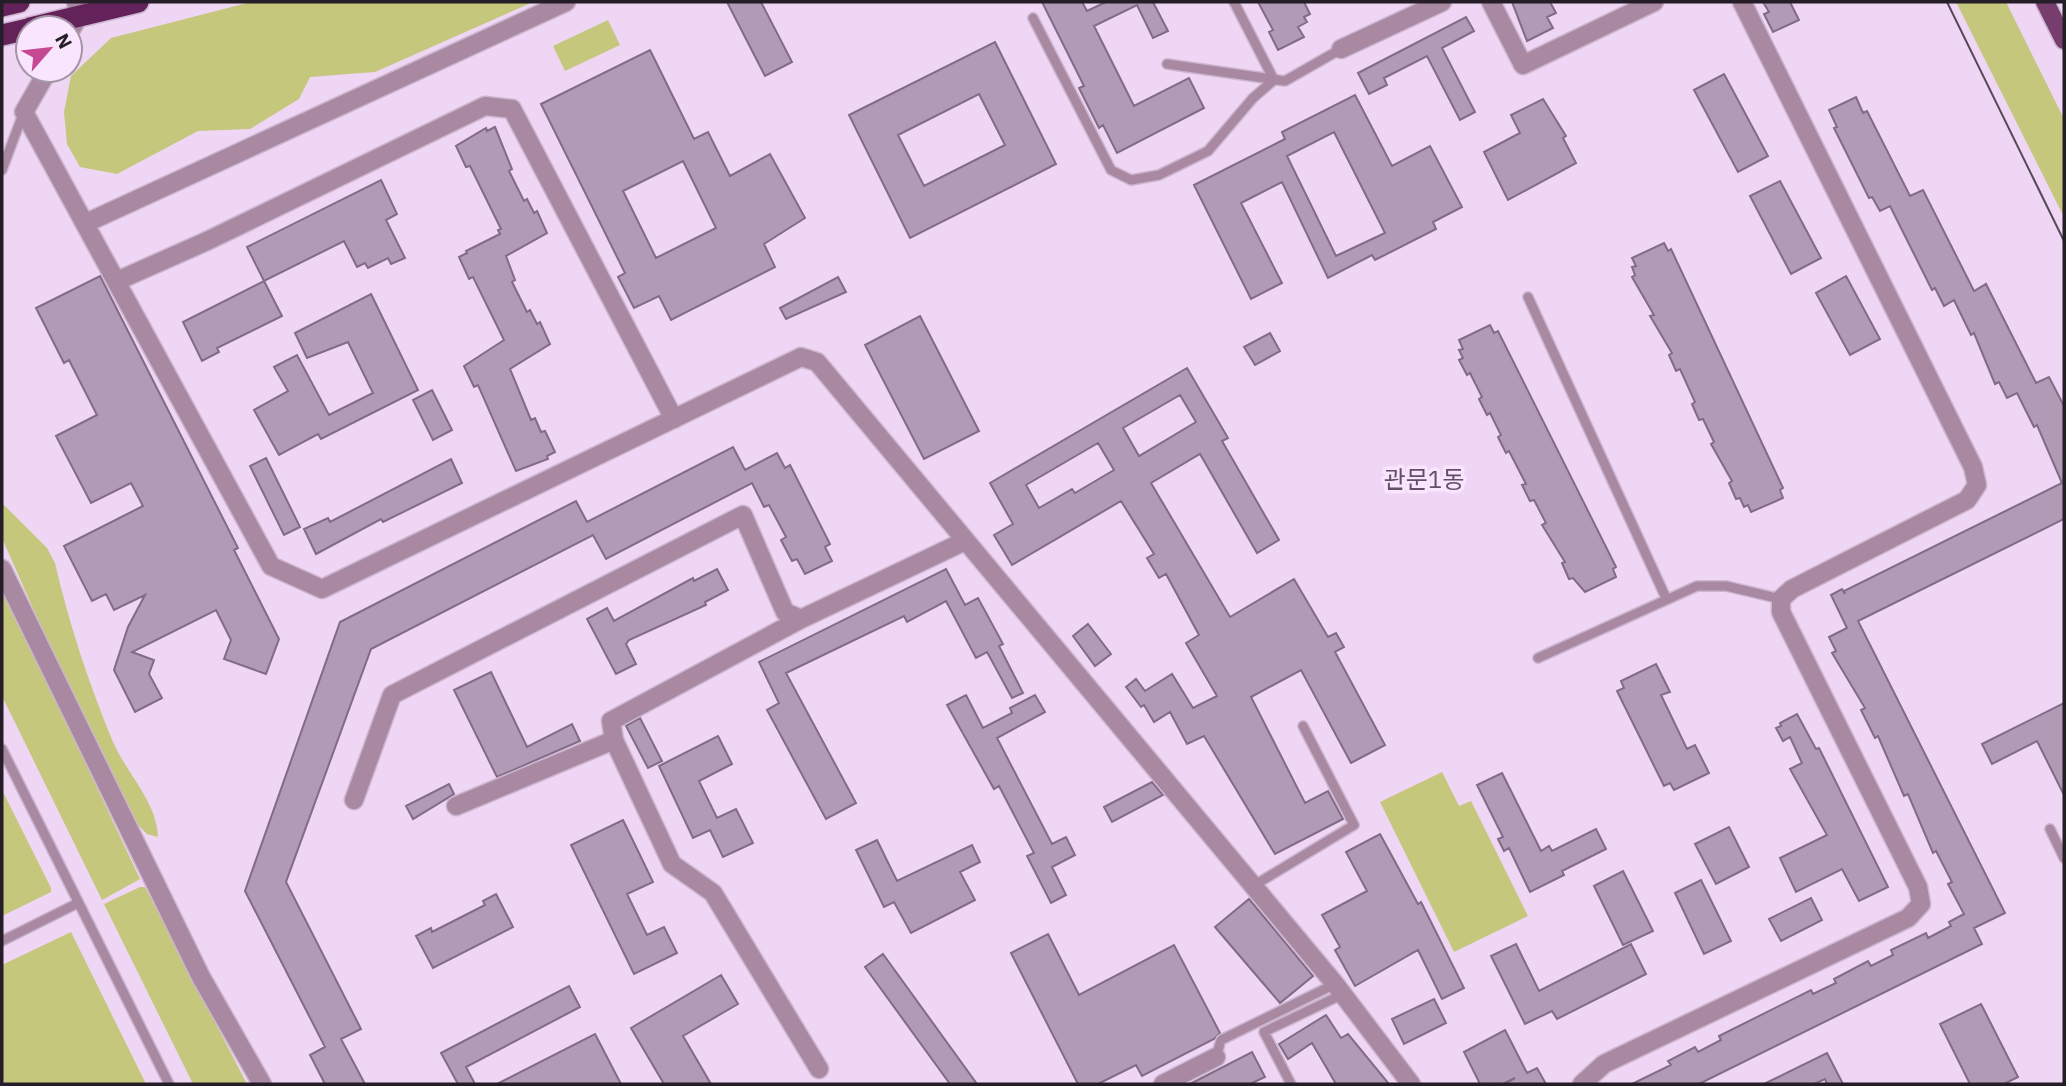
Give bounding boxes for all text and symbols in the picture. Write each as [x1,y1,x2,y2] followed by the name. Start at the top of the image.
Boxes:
[14,14,84,84] north arrow
[50,29,78,53] text: N
[1384,463,1464,495] district label: 관문1동

